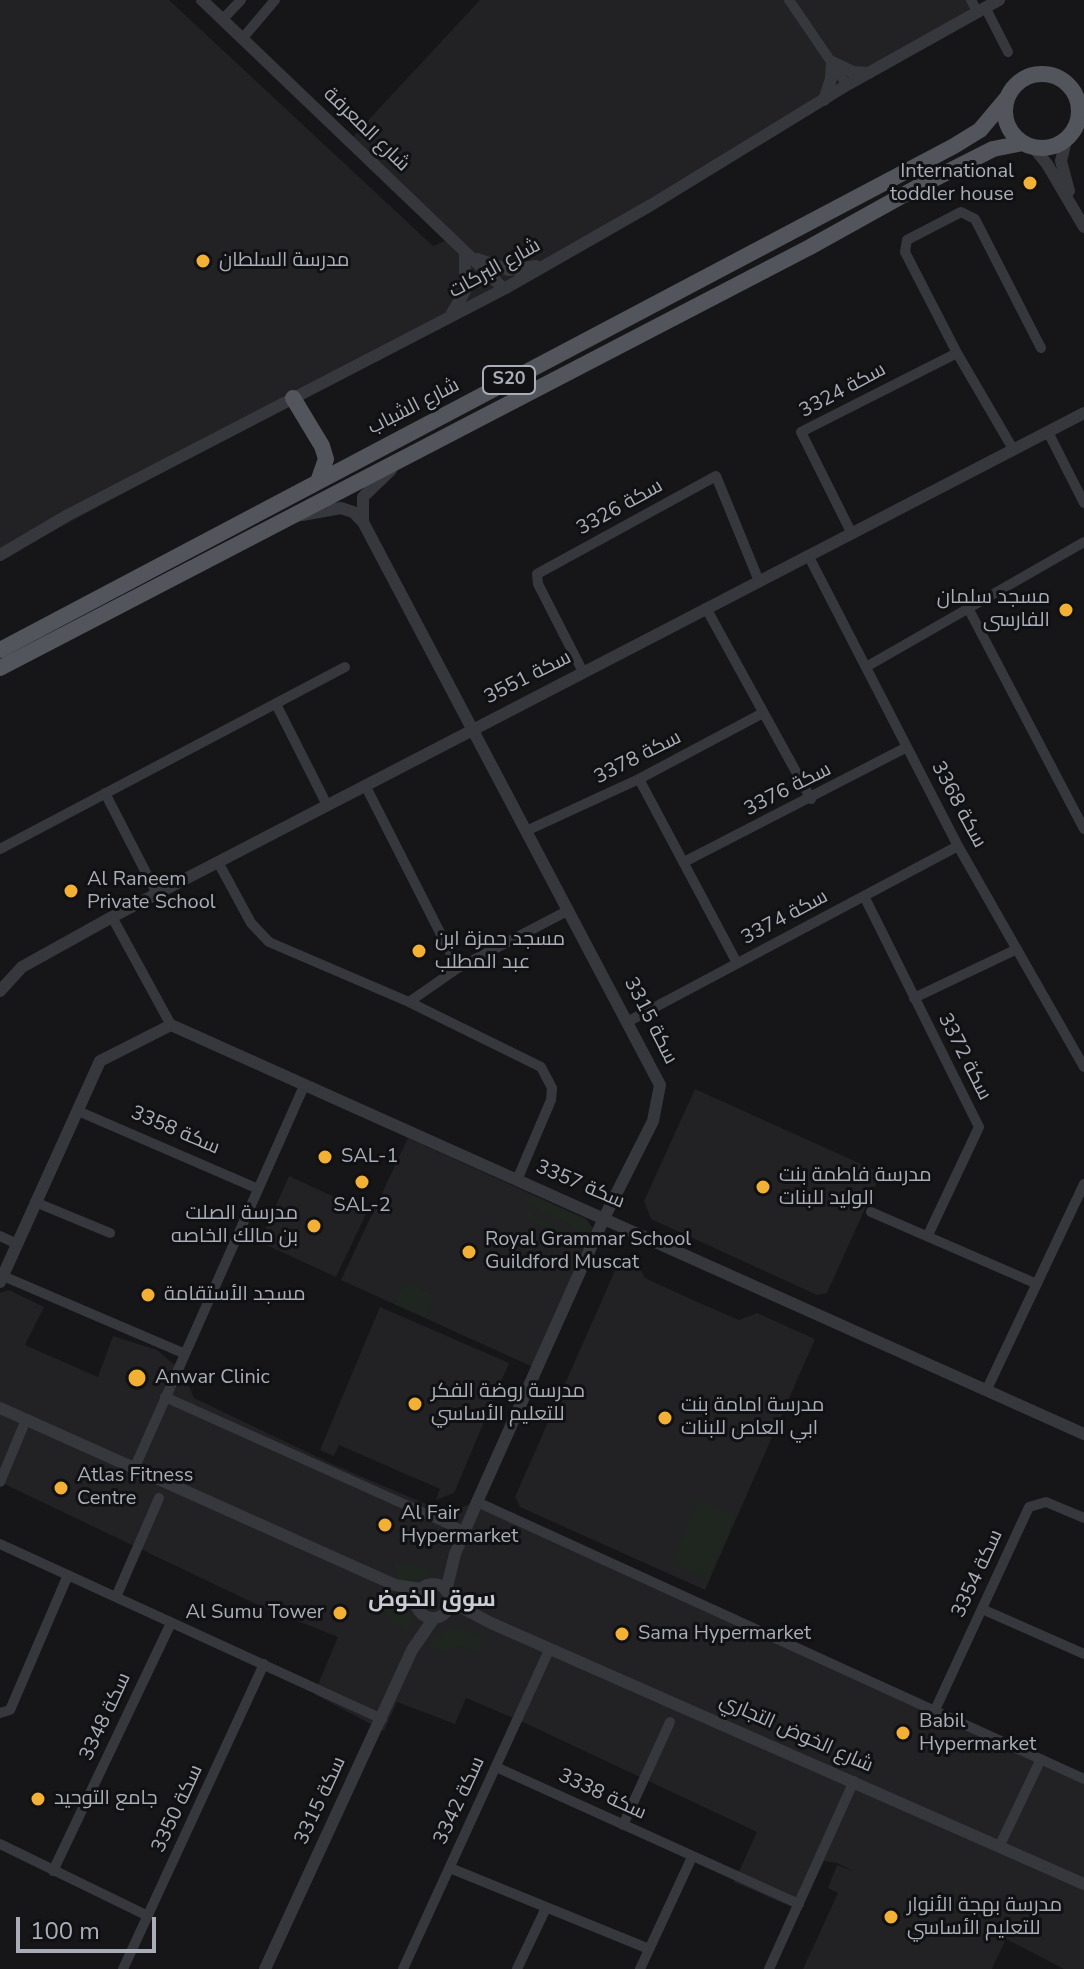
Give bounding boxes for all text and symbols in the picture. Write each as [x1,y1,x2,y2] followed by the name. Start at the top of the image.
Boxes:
[318,83,414,177] street label: شارع المعرفة
[890,160,1014,207] place label: International toddler house
[1021,174,1039,192] marker: International toddler house
[445,234,545,304] street label: شارع البركات
[219,249,349,273] place label: مدرسة السلطان
[194,252,212,270] marker: مدرسة السلطان
[796,358,890,424] street label: سكة 3324
[483,366,535,394] road number: S20
[364,374,464,440] street label: شارع الشباب
[573,475,667,541] street label: سكة 3326
[937,586,1050,633] place label: مسجد سلمان الفارسى
[1057,601,1075,619] marker: مسجد سلمان الفارسى
[480,646,576,710] street label: سكة 3551
[590,726,686,790] street label: سكة 3378
[740,758,836,822] street label: سكة 3376
[925,758,991,852] street label: سكة 3368
[87,868,216,915] place label: Al Raneem Private School
[62,882,80,900] marker: Al Raneem Private School
[738,885,832,951] street label: سكة 3374
[435,928,565,975] place label: مسجد حمزة ابن عبد المطلب
[410,942,428,960] marker: مسجد حمزة ابن عبد المطلب
[618,973,682,1069] street label: سكة 3315
[932,1009,996,1105] street label: سكة 3372
[127,1102,223,1160] street label: سكة 3358
[341,1145,398,1169] place label: SAL-1
[316,1148,334,1166] marker: SAL-1
[532,1156,628,1214] street label: سكة 3357
[779,1164,932,1211] place label: مدرسة فاطمة بنت الوليد للبنات
[353,1173,371,1191] marker: SAL-2
[754,1178,772,1196] marker: مدرسة فاطمة بنت الوليد للبنات
[333,1194,391,1218] place label: SAL-2
[171,1202,298,1249] place label: مدرسة الصلت بن مالك الخاصه
[305,1217,323,1235] marker: مدرسة الصلت بن مالك الخاصه
[485,1228,691,1275] place label: Royal Grammar School Guildford Muscat
[460,1243,478,1261] marker: Royal Grammar School Guildford Muscat
[164,1283,306,1307] place label: مسجد الأستقامة
[139,1286,157,1304] marker: مسجد الأستقامة
[155,1366,270,1390] place label: Anwar Clinic
[126,1367,148,1389] marker: Anwar Clinic
[431,1380,585,1427] place label: مدرسة روضة الفكر للتعليم الأساسي
[681,1394,824,1441] place label: مدرسة امامة بنت ابي العاص للبنات
[406,1395,424,1413] marker: مدرسة روضة الفكر للتعليم الأساسي
[656,1409,674,1427] marker: مدرسة امامة بنت ابي العاص للبنات
[77,1464,193,1511] place label: Atlas Fitness Centre
[52,1479,70,1497] marker: Atlas Fitness Centre
[401,1502,518,1549] place label: Al Fair Hypermarket
[376,1516,394,1534] marker: Al Fair Hypermarket
[947,1526,1009,1622] street label: سكة 3354
[368,1588,496,1614] district label: سوق الخوض
[185,1601,324,1625] place label: Al Sumu Tower
[331,1604,349,1622] marker: Al Sumu Tower
[638,1622,811,1646] place label: Sama Hypermarket
[613,1625,631,1643] marker: Sama Hypermarket
[75,1669,137,1765] street label: سكة 3348
[716,1689,876,1779] street label: شارع الخوض التجاري
[919,1710,1036,1757] place label: Babil Hypermarket
[894,1724,912,1742] marker: Babil Hypermarket
[290,1753,352,1849] street label: سكة 3315
[429,1753,491,1849] street label: سكة 3342
[147,1761,209,1857] street label: سكة 3350
[554,1764,650,1826] street label: سكة 3338
[54,1787,158,1811] place label: جامع التوحيد
[29,1790,47,1808] marker: جامع التوحيد
[907,1894,1062,1941] place label: مدرسة بهجة الأنوار للتعليم الأساسي
[20,1901,160,1951] scale bar
[882,1908,900,1926] marker: مدرسة بهجة الأنوار للتعليم الأساسي
[30,1915,100,1947] text: 100 m

